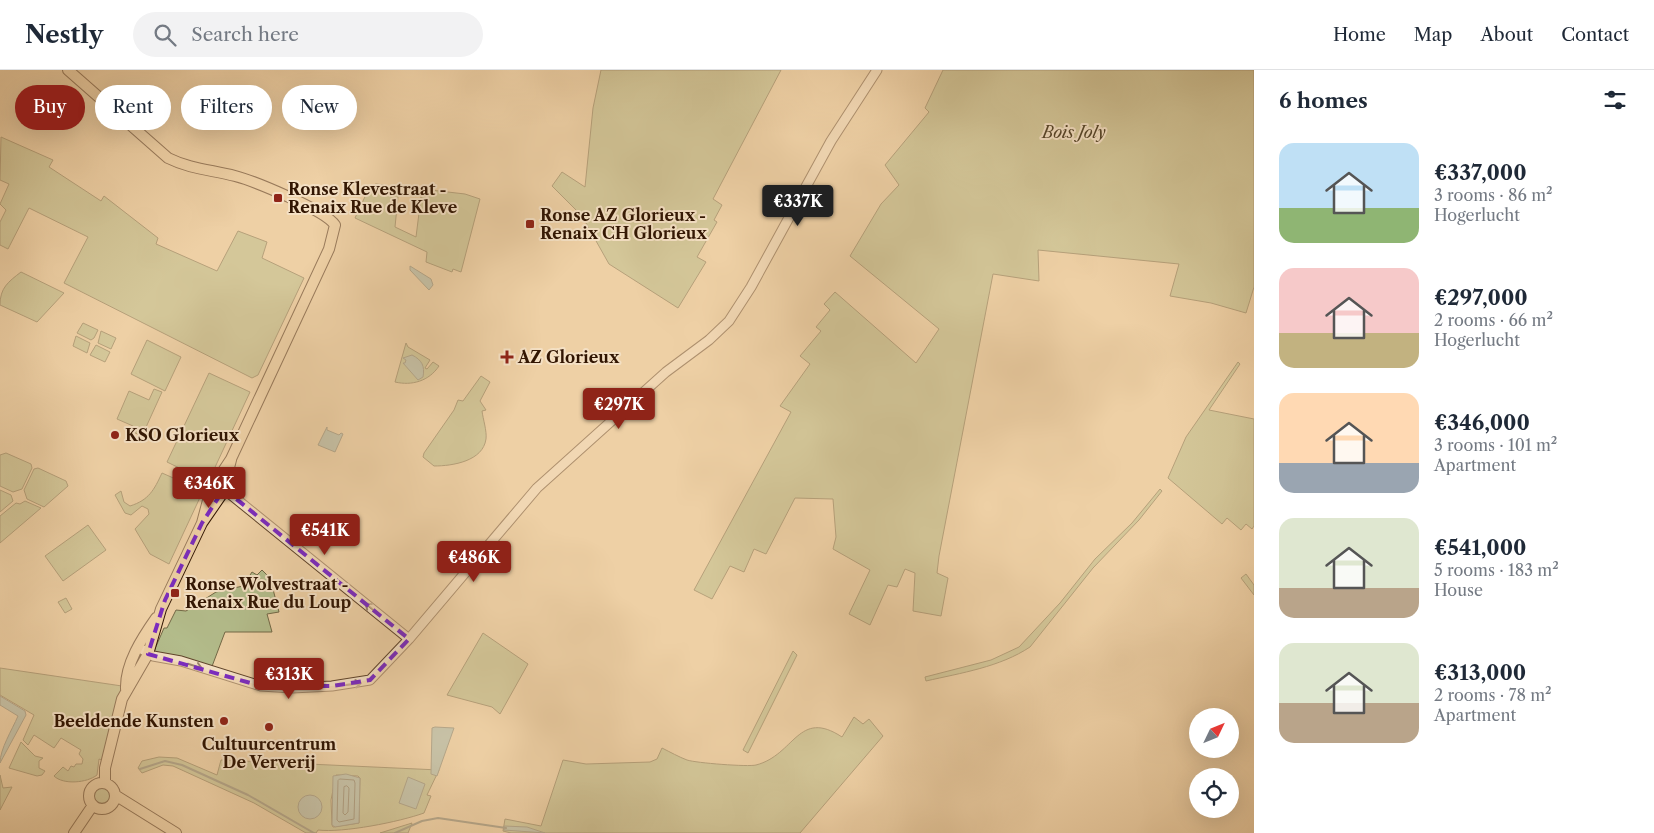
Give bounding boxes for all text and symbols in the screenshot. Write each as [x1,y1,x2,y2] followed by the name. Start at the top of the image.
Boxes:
[133,12,483,57] search box
[25,20,103,49] text: Nestly
[151,21,179,49] icon: search
[191,23,299,46] text: Search here
[1333,24,1386,46] text: Home
[1414,24,1452,46] text: Map
[1480,24,1533,46] text: About
[1561,24,1629,46] text: Contact
[15,85,85,130] chip: Buy
[95,85,171,130] chip: Rent
[181,85,272,130] chip: Filters
[282,85,357,130] chip: New
[1601,86,1629,114] icon: filters
[1279,88,1368,113] text: 6 homes
[1040,122,1106,142] park label: Bois Joly
[1434,160,1527,185] text: €337,000
[1319,163,1379,223] icon: home
[288,179,458,217] place label: Ronse Klevestraat - Renaix Rue de Kleve
[763,184,833,227] pin: €337K
[1434,185,1553,205] text: 3 rooms · 86 m²
[773,191,823,211] text: €337K
[272,192,284,204] marker: Ronse Klevestraat - Renaix Rue de Kleve
[540,205,707,243] place label: Ronse AZ Glorieux - Renaix CH Glorieux
[1434,205,1520,225] text: Hogerlucht
[524,218,536,230] marker: Ronse AZ Glorieux - Renaix CH Glorieux
[1434,285,1528,310] text: €297,000
[1319,288,1379,348] icon: home
[1434,310,1553,330] text: 2 rooms · 66 m²
[1434,330,1520,350] text: Hogerlucht
[517,347,620,367] place label: AZ Glorieux
[500,350,514,364] marker: AZ Glorieux
[584,388,654,430] pin: €297K
[594,394,644,414] text: €297K
[1434,410,1530,435] text: €346,000
[1319,413,1379,473] icon: home
[125,425,240,445] place label: KSO Glorieux
[109,429,121,441] marker: KSO Glorieux
[1434,435,1557,455] text: 3 rooms · 101 m²
[1434,455,1516,475] text: Apartment
[174,466,244,509] pin: €346K
[183,473,235,493] text: €346K
[290,514,360,556] pin: €541K
[301,520,349,540] text: €541K
[1434,535,1526,560] text: €541,000
[1319,538,1379,598] icon: home
[439,540,509,583] pin: €486K
[448,547,500,567] text: €486K
[1434,560,1559,580] text: 5 rooms · 183 m²
[185,574,351,612] place label: Ronse Wolvestraat - Renaix Rue du Loup
[1434,580,1483,600] text: House
[169,587,181,599] marker: Ronse Wolvestraat - Renaix Rue du Loup
[365,603,378,614] one-way arrow
[254,658,324,700] pin: €313K
[1434,660,1526,685] text: €313,000
[186,661,202,671] one-way arrow
[1319,663,1379,723] icon: home
[265,664,313,684] text: €313K
[346,679,362,689] one-way arrow
[1434,685,1552,705] text: 2 rooms · 78 m²
[1434,705,1516,725] text: Apartment
[1189,708,1239,758] north arrow
[1189,708,1239,818] map controls
[53,711,214,731] place label: Beeldende Kunsten
[218,715,230,727] marker: Beeldende Kunsten
[263,721,275,733] marker: Cultuurcentrum De Ververij
[202,734,336,772] place label: Cultuurcentrum De Ververij
[1189,768,1239,818] button: locate

